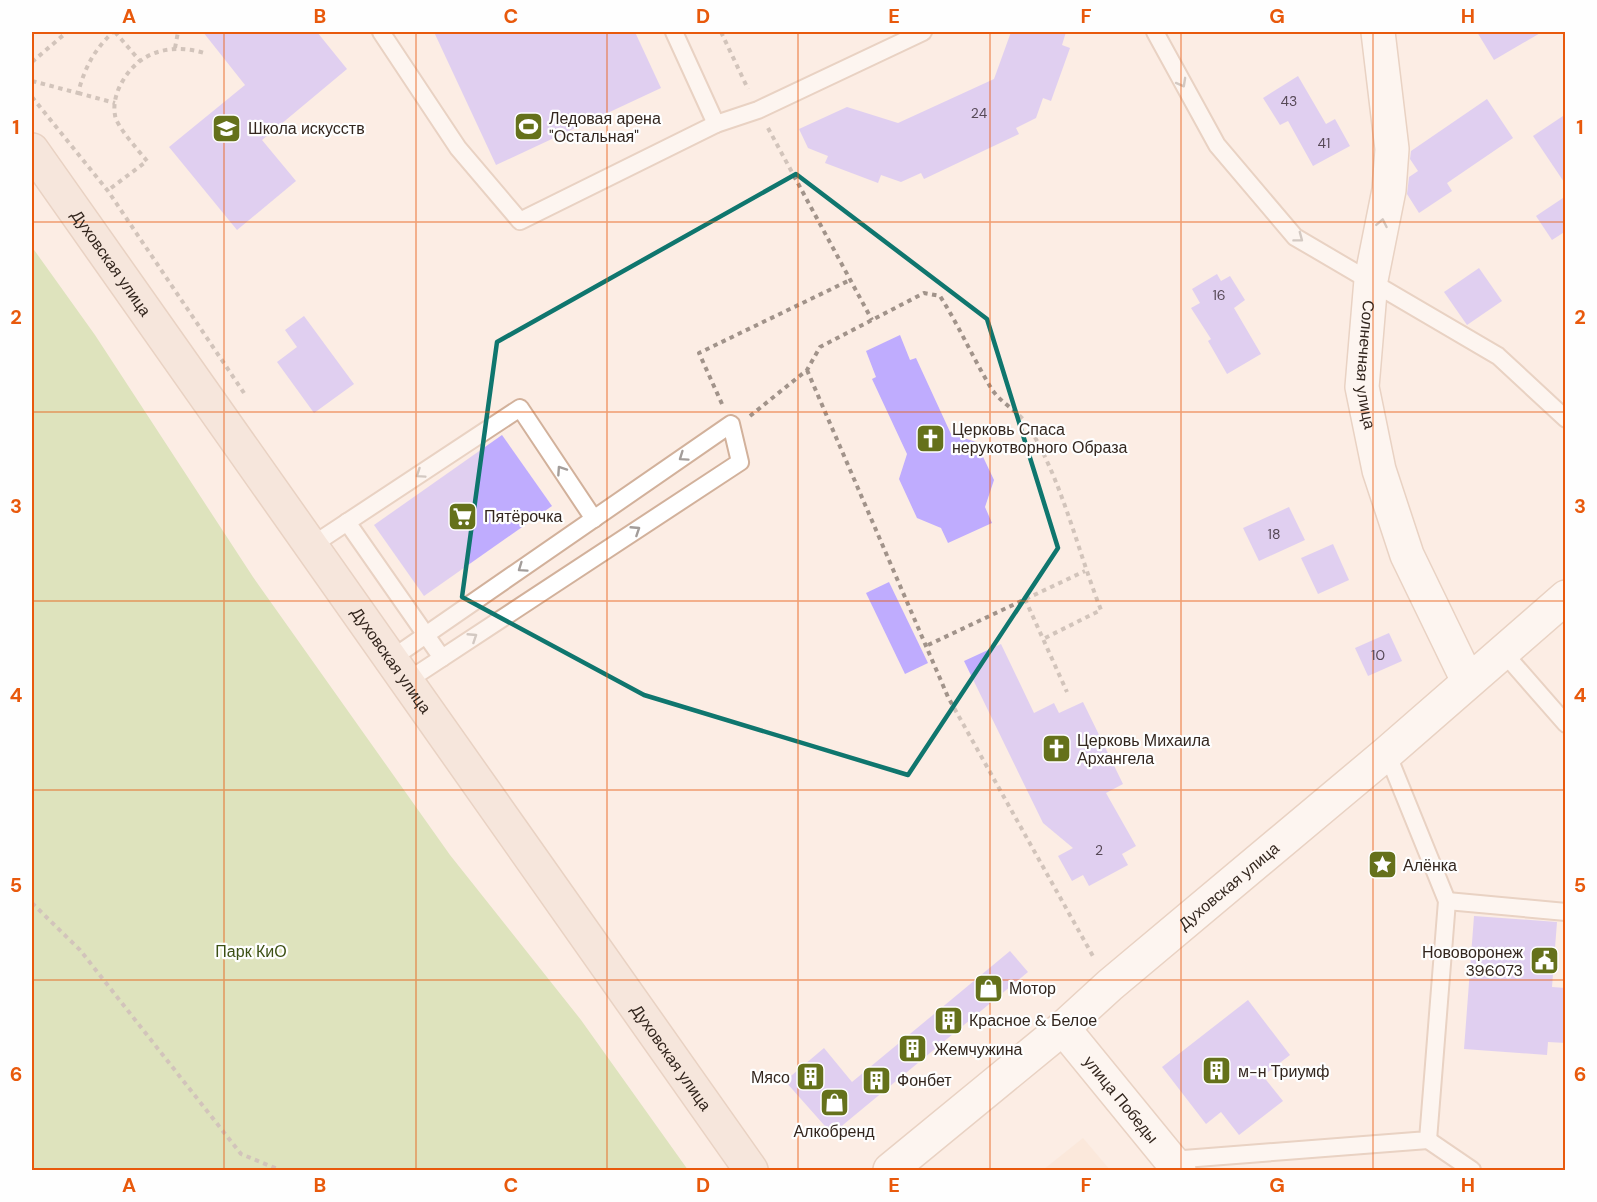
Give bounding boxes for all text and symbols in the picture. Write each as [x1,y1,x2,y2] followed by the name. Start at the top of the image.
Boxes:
[122,3,136,29] text: A
[314,3,326,29] text: B
[504,3,518,29] text: C
[696,3,710,29] text: D
[888,3,900,29] text: E
[1080,3,1092,29] text: F
[1269,3,1285,29] text: G
[1461,3,1475,29] text: H
[1175,77,1186,87] one-way arrow
[1281,92,1297,110] house number: 43
[971,104,988,122] house number: 24
[549,108,661,147] place label: Ледовая арена "Остальная"
[512,111,544,143] sports icon: Ледовая арена "Остальная"
[211,112,243,144] school or university icon: Школа искусств
[12,114,20,140] text: 1
[1576,114,1584,140] text: 1
[248,118,365,139] place label: Школа искусств
[1318,134,1330,152] house number: 41
[66,206,156,320] street label: Духовская улица
[1375,218,1388,228] one-way arrow
[1292,230,1303,241] one-way arrow
[1212,286,1226,304] house number: 16
[1351,299,1380,431] street label: Солнечная улица
[10,304,22,330] text: 2
[1574,304,1586,330] text: 2
[952,419,1128,458] place label: Церковь Спаса нерукотворного Образа
[915,422,947,454] church icon: Церковь Спаса нерукотворного Образа
[678,450,689,461] one-way arrow
[557,466,568,477] one-way arrow
[416,467,427,478] one-way arrow
[10,493,22,519] text: 3
[1574,493,1586,519] text: 3
[447,500,479,532] supermarket icon: Пятёрочка
[484,506,563,527] place label: Пятёрочка
[1268,525,1280,543] house number: 18
[629,526,640,537] one-way arrow
[518,561,529,572] one-way arrow
[346,603,436,718] street label: Духовская улица
[467,633,477,645] one-way arrow
[1371,646,1385,664] house number: 10
[10,682,23,708] text: 4
[1574,682,1587,708] text: 4
[1077,730,1210,769] place label: Церковь Михаила Архангела
[1040,733,1072,765] church icon: Церковь Михаила Архангела
[1174,838,1284,935] street label: Духовская улица
[1095,841,1103,859] house number: 2
[1366,849,1398,881] place icon: Алёнка
[1403,855,1457,876] place label: Алёнка
[10,872,22,898] text: 5
[1574,872,1586,898] text: 5
[215,941,287,962] park label: Парк КиО
[1422,942,1523,981] place label: Нововоронеж 396073
[1528,945,1560,977] public building icon: Нововоронеж 396073
[972,972,1004,1004] shop icon: Мотор
[1009,978,1056,999] place label: Мотор
[626,1000,716,1115] street label: Духовская улица
[932,1004,964,1036] building icon: Красное & Белое
[969,1010,1097,1031] place label: Красное & Белое
[897,1033,929,1065] building icon: Жемчужина
[934,1039,1022,1060] place label: Жемчужина
[1079,1051,1163,1148] street label: улица Победы
[1201,1055,1233,1087] building icon: м-н Триумф
[10,1061,22,1087] text: 6
[795,1061,827,1093] building icon: Мясо
[1238,1061,1329,1082] place label: м-н Триумф
[1574,1061,1586,1087] text: 6
[860,1064,892,1096] building icon: Фонбет
[751,1067,790,1088] place label: Мясо
[897,1070,952,1091] place label: Фонбет
[818,1087,850,1119] shop icon: Алкобренд
[793,1121,875,1142] place label: Алкобренд
[122,1172,136,1198] text: A
[314,1172,326,1198] text: B
[504,1172,518,1198] text: C
[696,1172,710,1198] text: D
[888,1172,900,1198] text: E
[1080,1172,1092,1198] text: F
[1269,1172,1285,1198] text: G
[1461,1172,1475,1198] text: H

